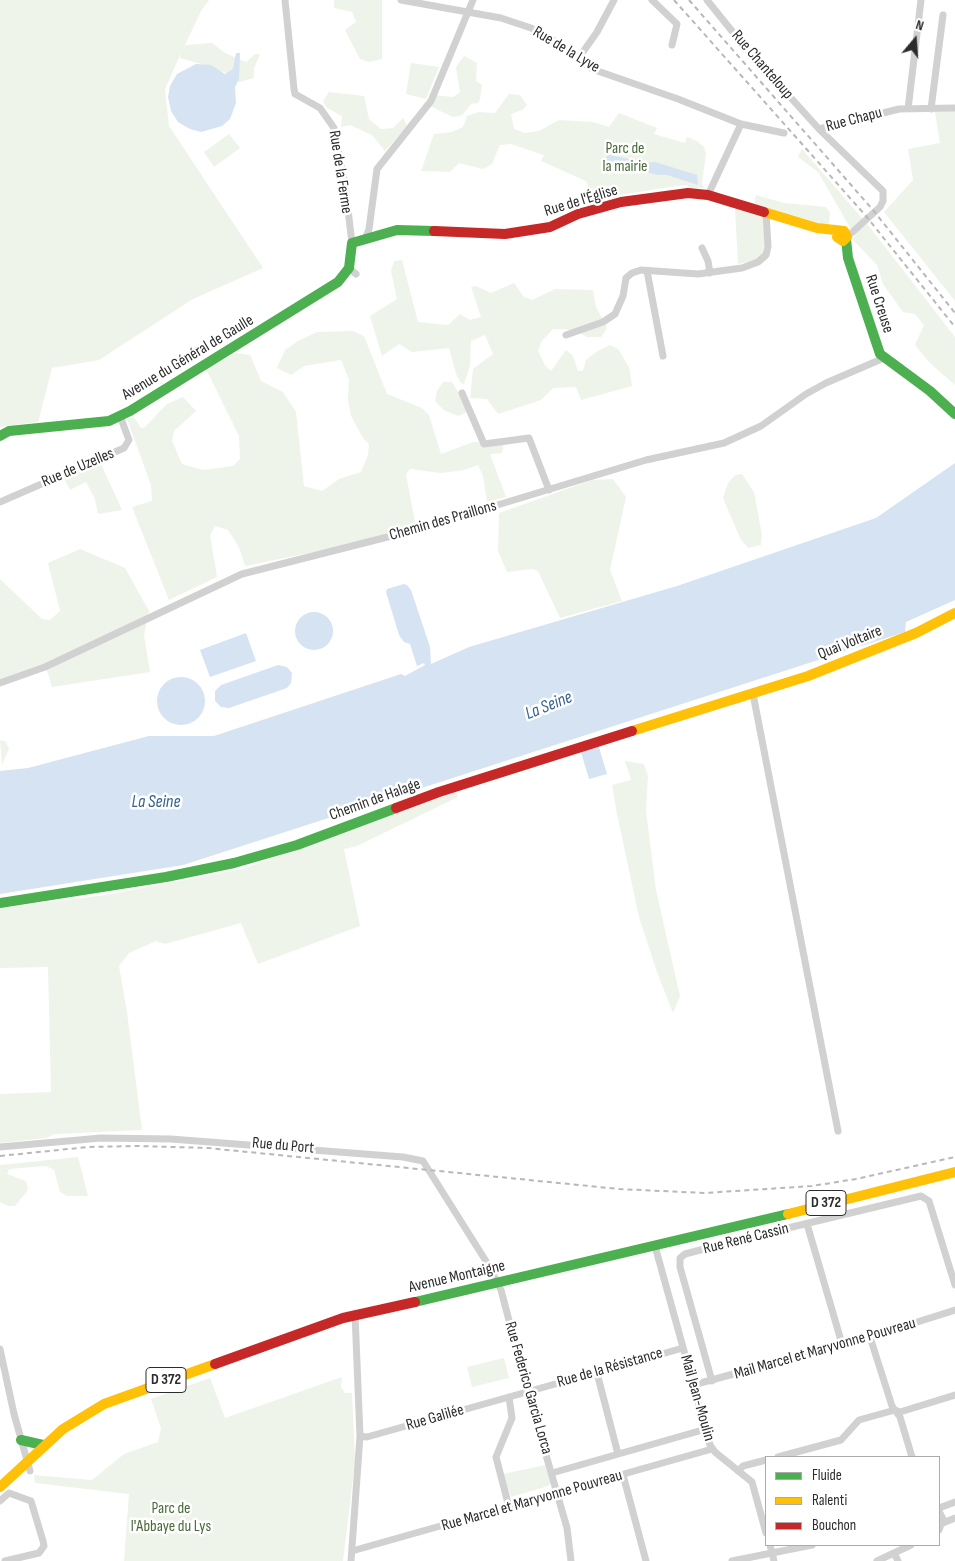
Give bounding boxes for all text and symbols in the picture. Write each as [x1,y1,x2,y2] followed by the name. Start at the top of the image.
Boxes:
[890,15,940,65] north arrow
[914,16,926,34] text: N
[529,23,603,77] street label: Rue de la Lyve
[727,27,797,103] street label: Rue Chanteloup
[824,103,884,137] street label: Rue Chapu
[324,129,356,215] street label: Rue de la Ferme
[602,139,648,177] park label: Parc de la mairie
[542,181,620,221] street label: Rue de l'Église
[861,272,897,336] street label: Rue Creuse
[119,311,257,405] street label: Avenue du Général de Gaulle
[39,444,117,492] street label: Rue de Uzelles
[387,497,499,545] street label: Chemin des Praillons
[815,621,885,665] street label: Quai Voltaire
[522,687,576,725] water label: La Seine
[327,775,423,825] street label: Chemin de Halage
[132,791,180,813] water label: La Seine
[251,1134,315,1158] street label: Rue du Port
[806,1190,846,1216] road number: D 372
[701,1219,791,1259] street label: Rue René Cassin
[407,1257,507,1297] street label: Avenue Montaigne
[732,1314,918,1384] street label: Mail Marcel et Maryvonne Pouvreau
[500,1319,556,1457] street label: Rue Federico Garcia Lorca
[555,1344,665,1392] street label: Rue de la Résistance
[676,1353,718,1443] street label: Mail Jean-Moulin
[146,1368,186,1392] road number: D 372
[404,1401,466,1435] street label: Rue Galilée
[765,1456,940,1546] legend
[439,1466,625,1536] street label: Rue Marcel et Maryvonne Pouvreau
[812,1466,842,1485] text: Fluide
[812,1491,847,1510] text: Ralenti
[131,1499,211,1537] park label: Parc de l'Abbaye du Lys
[812,1516,856,1535] text: Bouchon

